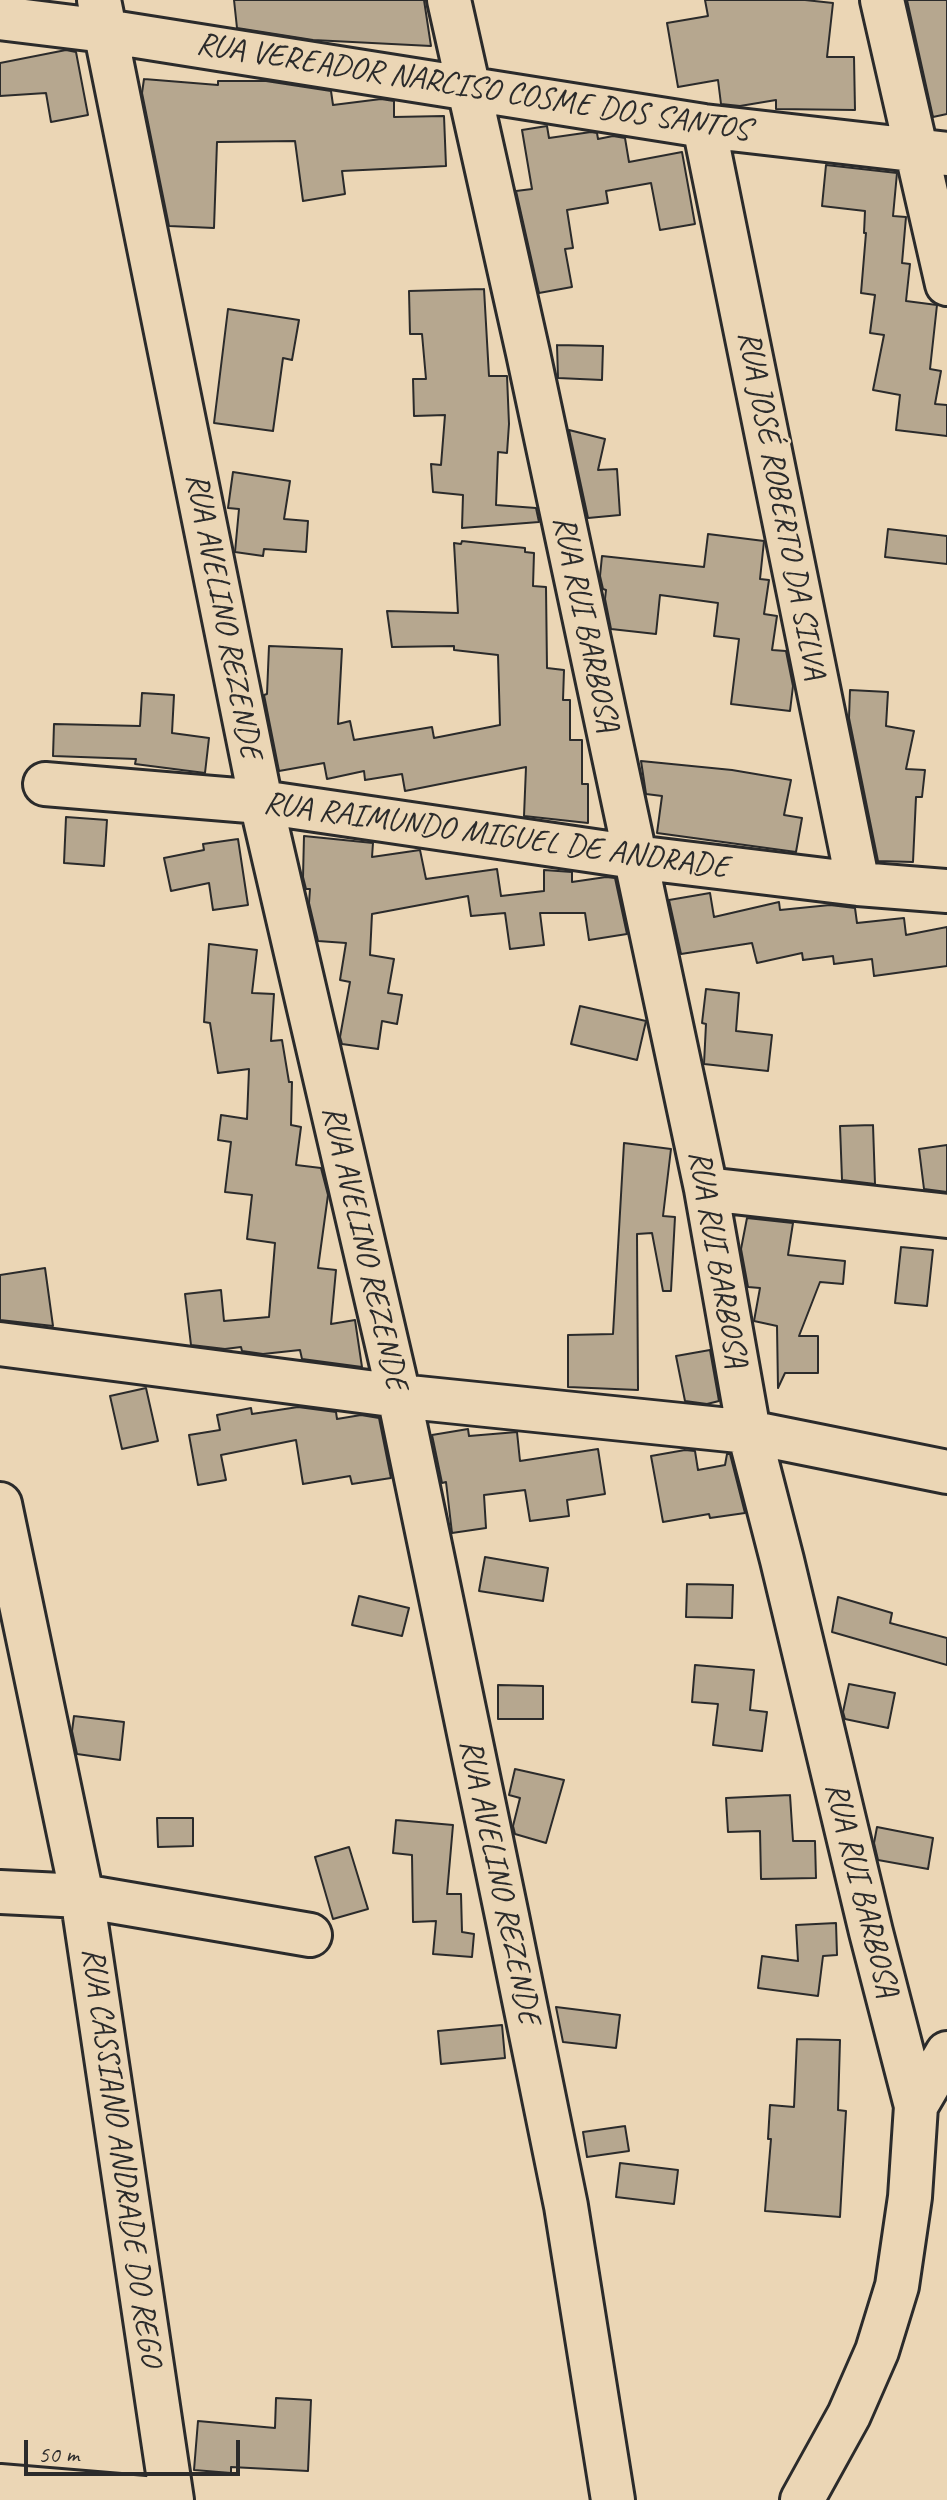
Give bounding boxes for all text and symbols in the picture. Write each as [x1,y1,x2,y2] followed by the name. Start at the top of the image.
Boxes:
[194,25,752,151] street label: RUA VEREADOR NARCISO COSME DOS SANTOS
[728,328,834,682] street label: RUA JOSÉ ROBERTO DA SILVA
[176,470,270,762] street label: RUA AVELINO REZENDE
[543,512,627,736] street label: RUA RUI BARBOSA
[261,784,731,888] street label: RUA RAIMUNDO MIGUEL DE ANDRADE
[313,1102,415,1394] street label: RUA AVELINO REZENDE
[679,1147,755,1371] street label: RUA RUI BARBOSA
[450,1736,548,2028] street label: RUA AVELINO REZENDE
[816,1779,906,2001] street label: RUA RUI BARBOSA
[73,1945,169,2369] street label: RUA CASSIANO ANDRADE DO REGO
[28,2424,244,2474] scale bar
[38,2439,79,2469] text: 50 m

